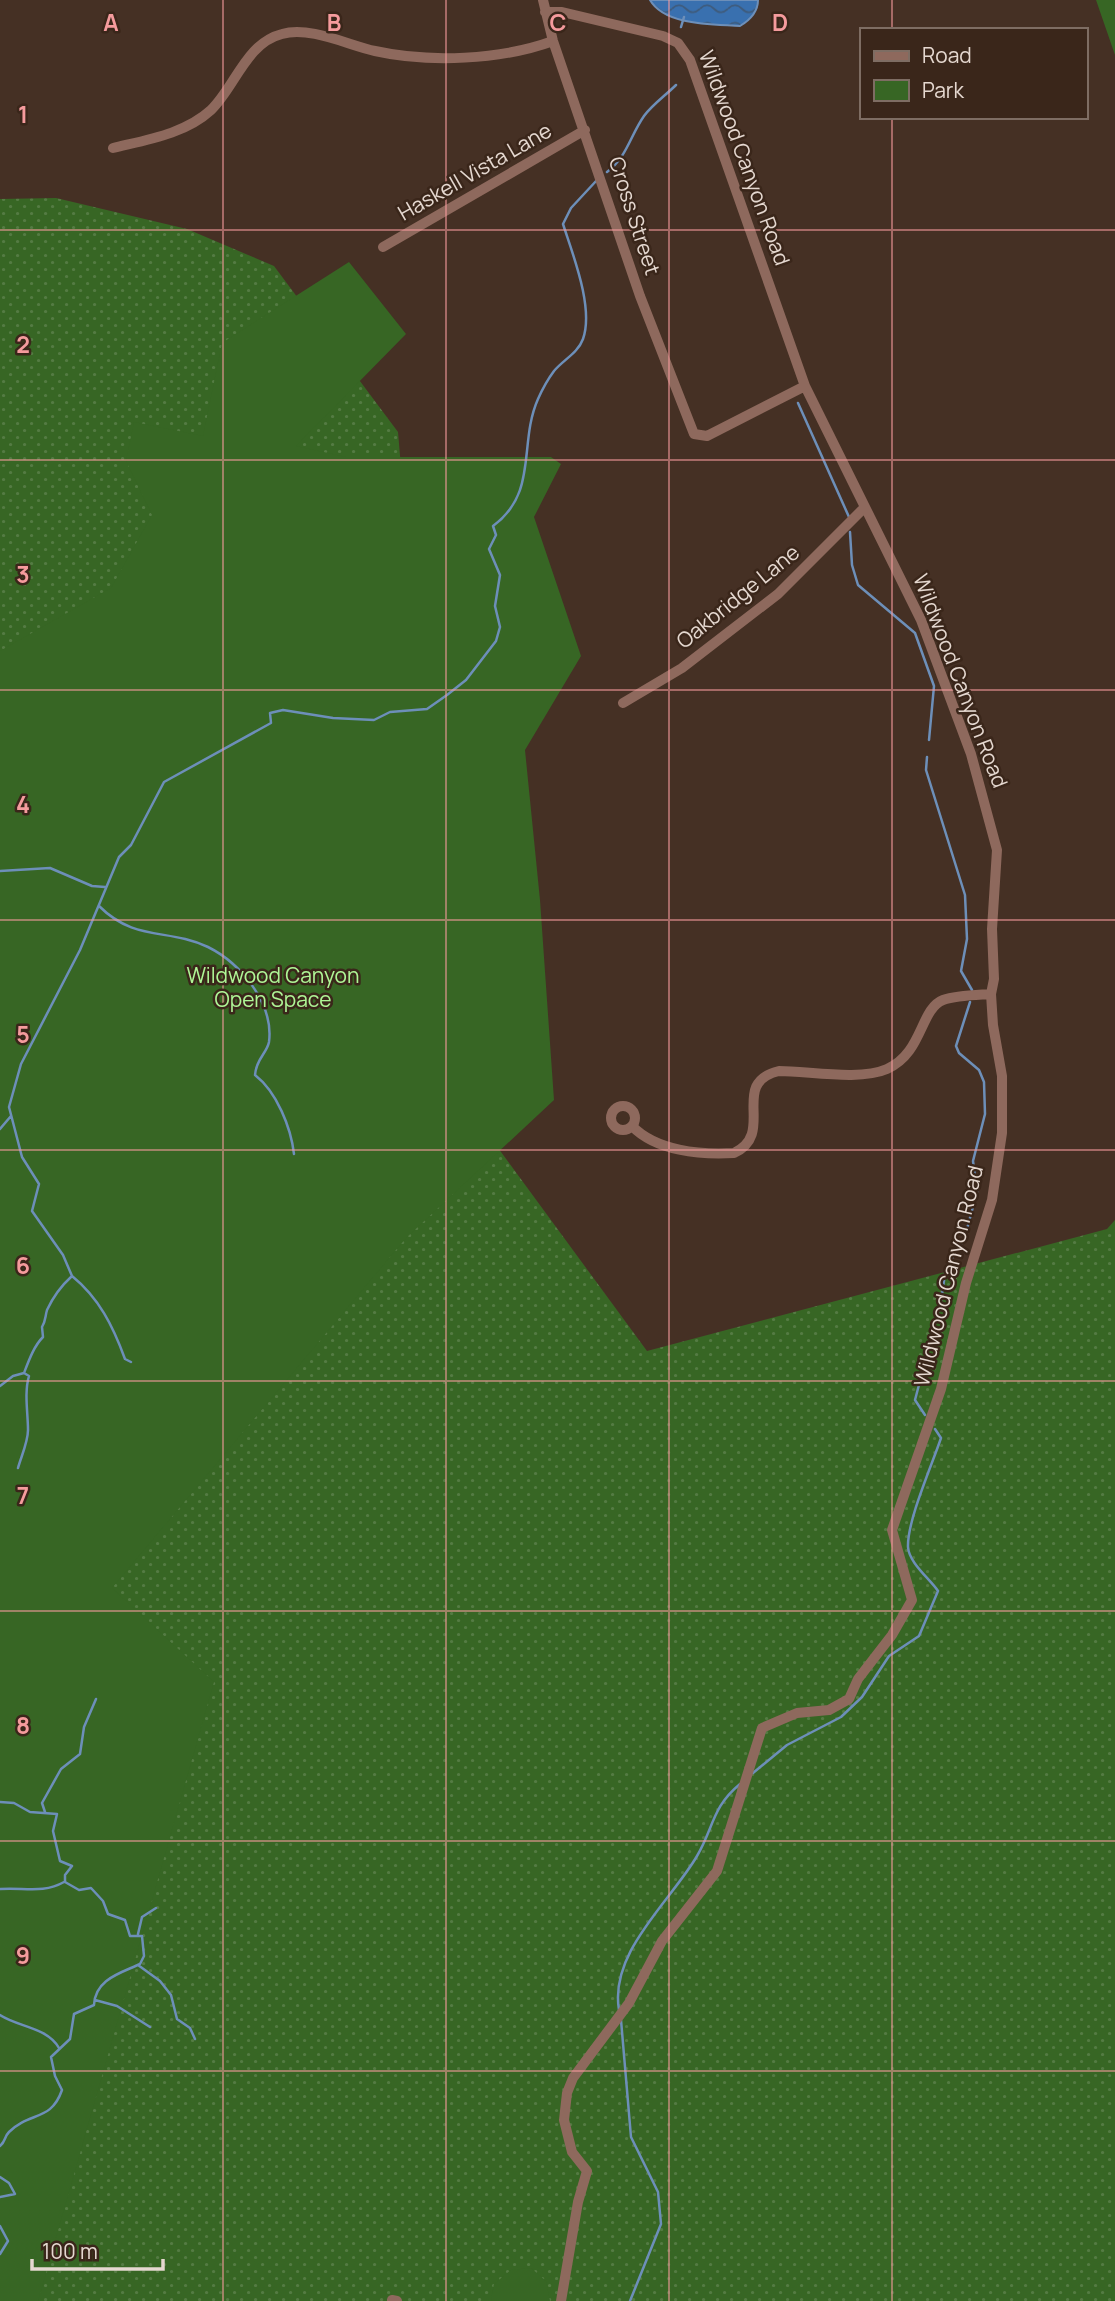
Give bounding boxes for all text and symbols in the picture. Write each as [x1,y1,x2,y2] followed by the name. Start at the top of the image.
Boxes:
[103,6,119,38] text: A
[327,6,341,38] text: B
[550,6,567,38] text: C
[772,6,788,38] text: D
[860,28,1087,119] legend
[922,41,972,69] text: Road
[693,46,797,269] street label: Wildwood Canyon Road
[922,76,964,104] text: Park
[18,98,28,130] text: 1
[393,116,556,227] street label: Haskell Vista Lane
[603,153,667,278] street label: Cross Street
[16,328,30,360] text: 2
[670,538,805,654] street label: Oakbridge Lane
[16,558,30,590] text: 3
[907,570,1015,792] street label: Wildwood Canyon Road
[16,788,30,820] text: 4
[187,961,359,1013] park label: Wildwood Canyon Open Space
[16,1018,30,1050] text: 5
[907,1162,989,1389] street label: Wildwood Canyon Road
[16,1249,30,1281] text: 6
[17,1479,29,1511] text: 7
[16,1709,30,1741] text: 8
[16,1939,30,1971] text: 9
[32,2228,163,2272] scale bar
[42,2237,98,2265] text: 100 m

